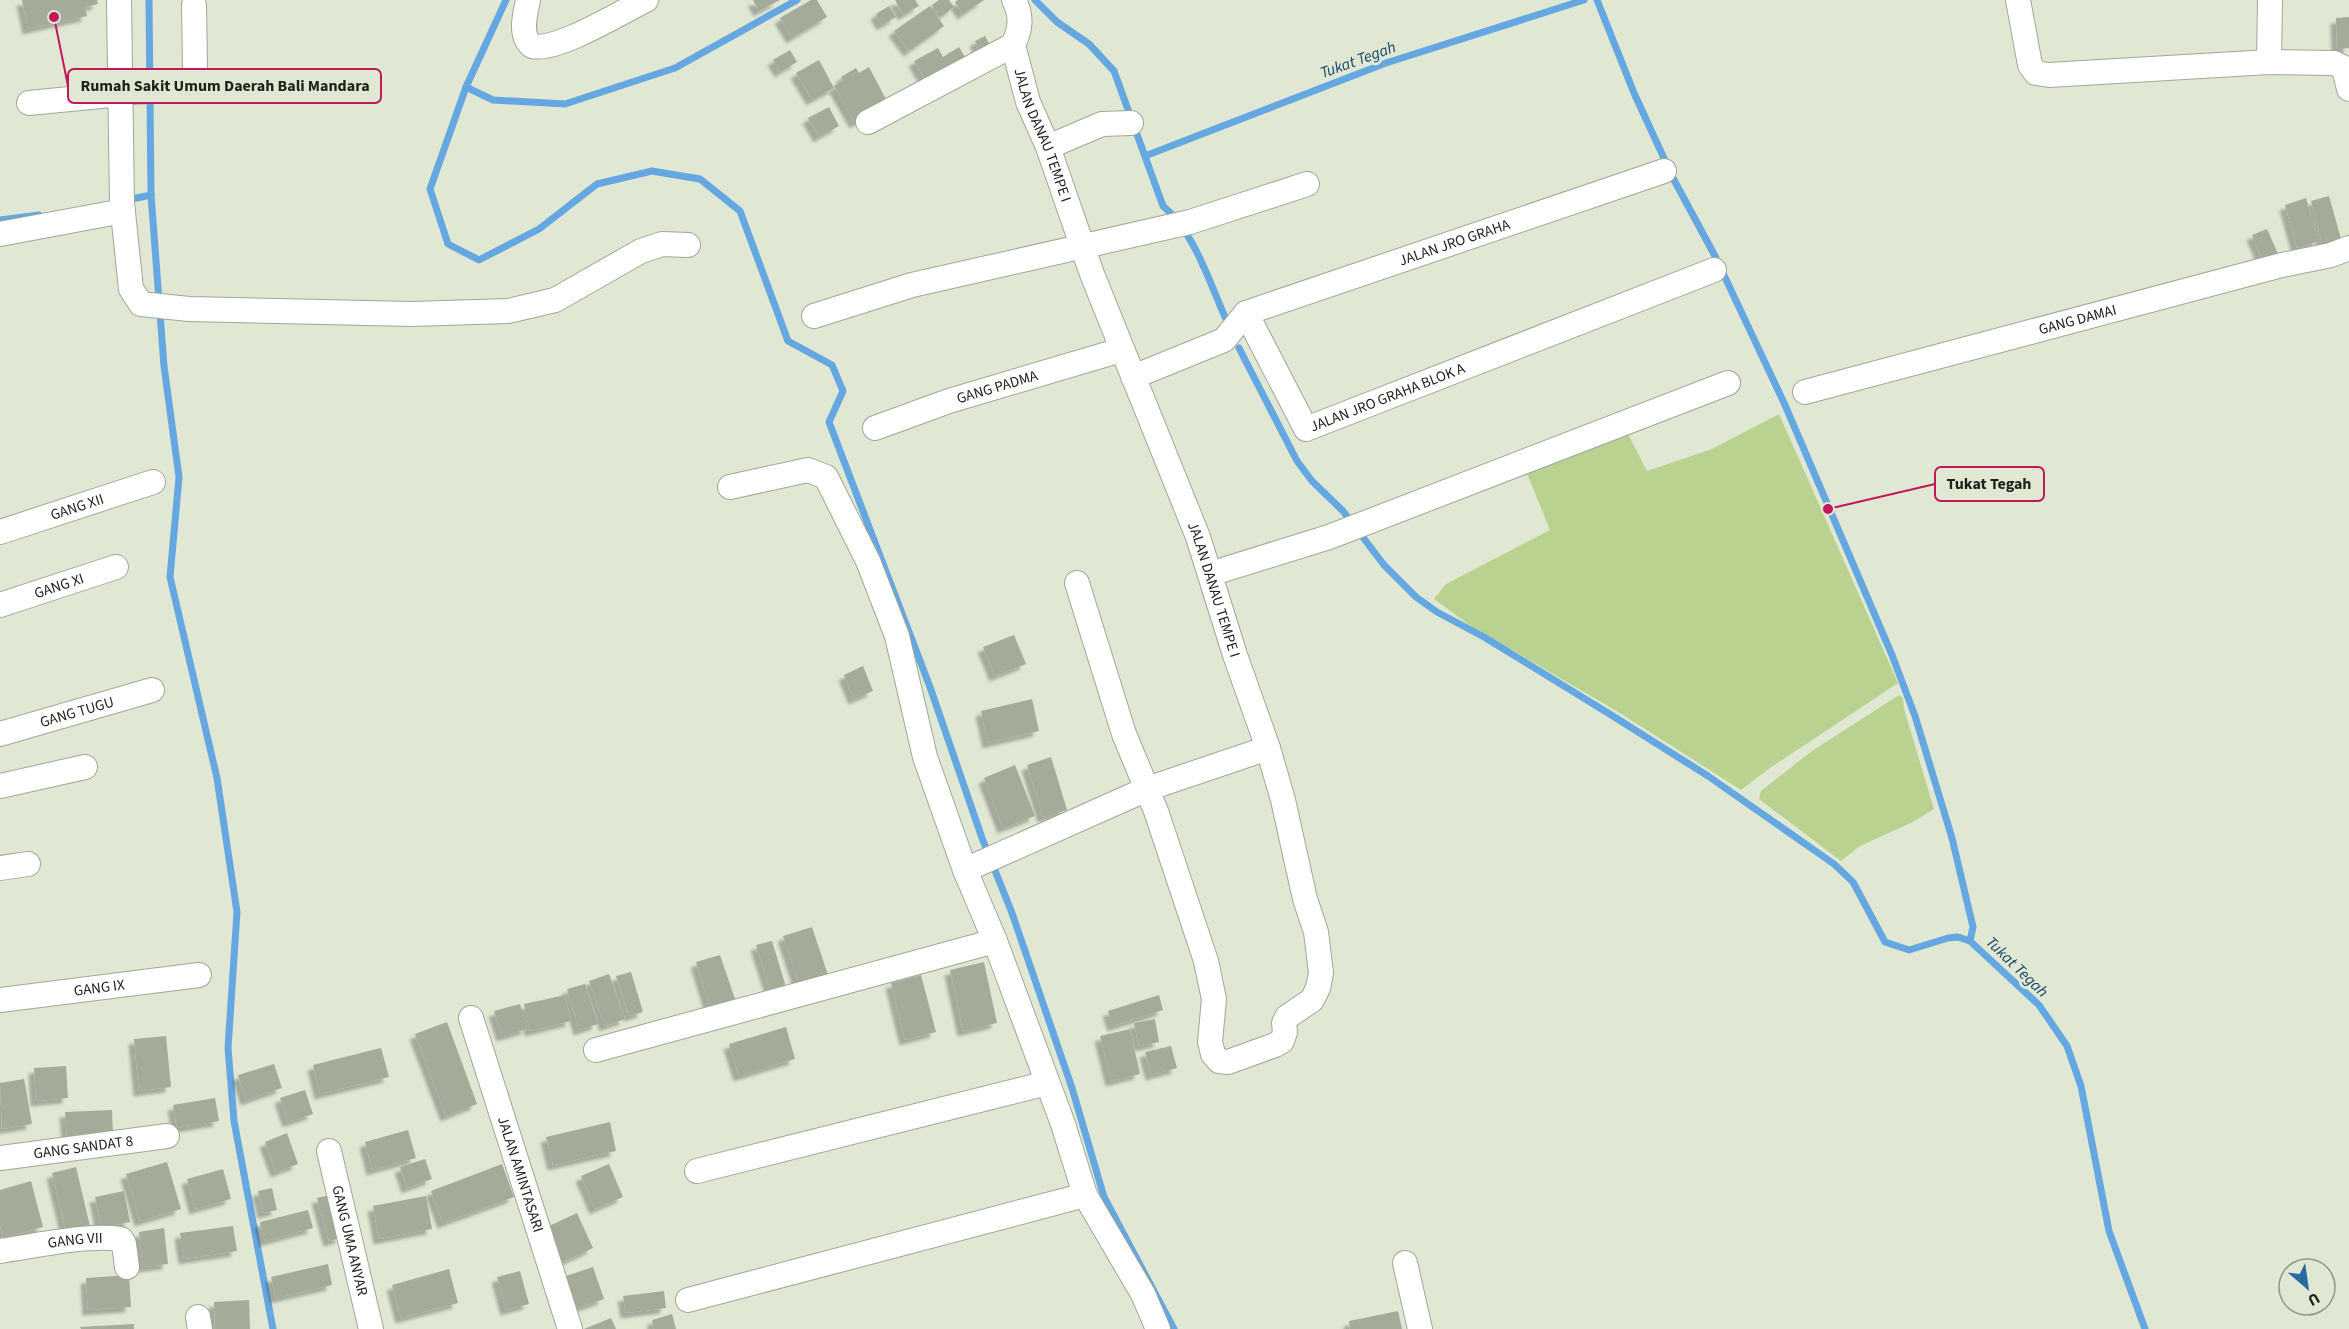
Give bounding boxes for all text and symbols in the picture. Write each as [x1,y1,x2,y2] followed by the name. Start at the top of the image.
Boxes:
[1317,36,1399,84] water label: Tukat Tegah
[1009,66,1077,205] street label: JALAN DANAU TEMPE I
[68,69,381,103] callout: Rumah Sakit Umum Daerah Bali Mandara
[80,75,370,97] text: Rumah Sakit Umum Daerah Bali Mandara
[1396,213,1513,271] street label: JALAN JRO GRAHA
[2036,299,2119,340] street label: GANG DAMAI
[1307,357,1469,437] street label: JALAN JRO GRAHA BLOK A
[954,365,1041,409] street label: GANG PADMA
[1935,467,2044,501] callout: Tukat Tegah
[1946,473,2032,495] text: Tukat Tegah
[48,488,106,525] street label: GANG XII
[1182,518,1246,660] street label: JALAN DANAU TEMPE I
[31,568,86,604] street label: GANG XI
[37,691,116,732] street label: GANG TUGU
[1981,932,2053,1002] water label: Tukat Tegah
[73,974,126,1001] street label: GANG IX
[492,1114,549,1235] street label: JALAN AMINTASARI
[32,1130,134,1164] street label: GANG SANDAT 8
[327,1183,373,1298] street label: GANG UMA ANYAR
[46,1227,103,1254] street label: GANG VII
[2277,1257,2337,1317] north arrow
[2304,1287,2324,1311] text: U

